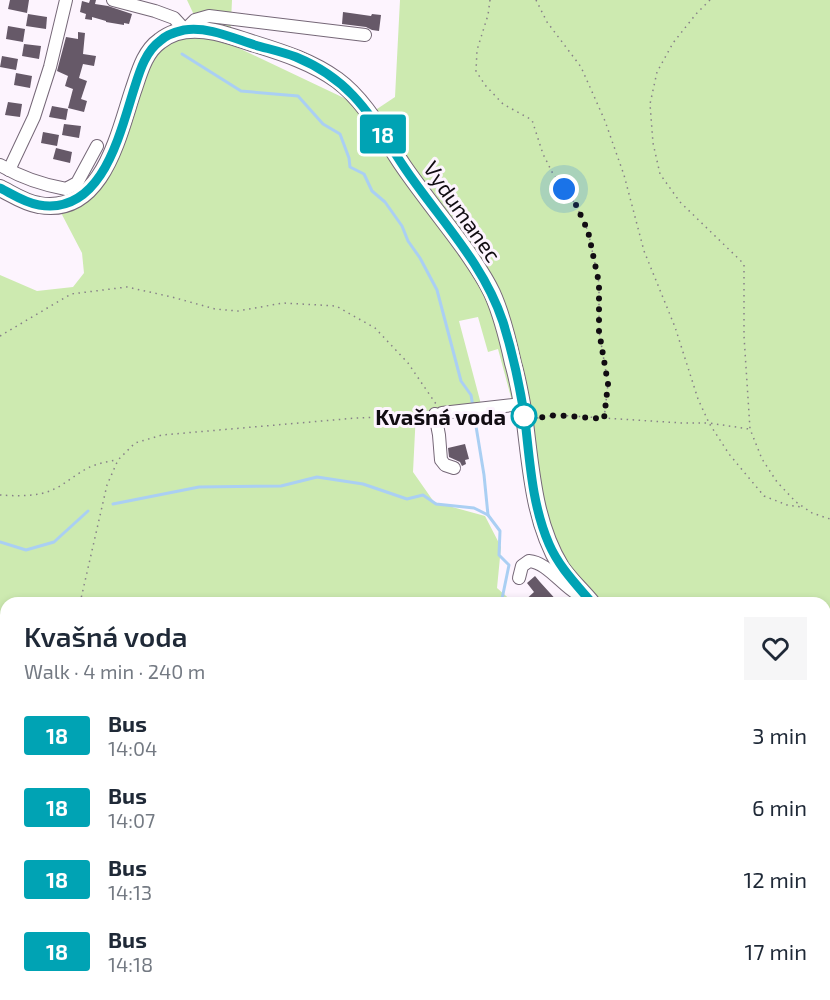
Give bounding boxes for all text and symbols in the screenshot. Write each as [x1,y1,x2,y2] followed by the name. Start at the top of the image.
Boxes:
[356,114,410,154] line badge: 18
[372,122,394,147] text: 18
[419,156,507,266] street label: Vydumanec
[549,174,579,204] your location
[375,403,506,429] place label: Kvašná voda
[511,403,537,429] marker: Kvašná voda
[744,617,807,680] button: heart
[24,619,187,653] text: Kvašná voda
[24,659,205,683] text: Walk · 4 min · 240 m
[108,710,147,736] text: Bus
[752,722,807,748] text: 3 min
[46,723,68,748] text: 18
[108,736,157,760] text: 14:04
[108,782,147,808] text: Bus
[752,794,807,820] text: 6 min
[46,795,68,820] text: 18
[108,808,155,832] text: 14:07
[108,854,147,880] text: Bus
[743,866,807,892] text: 12 min
[46,867,68,892] text: 18
[108,880,152,904] text: 14:13
[108,926,147,952] text: Bus
[745,938,807,964] text: 17 min
[46,939,68,964] text: 18
[108,952,153,976] text: 14:18

